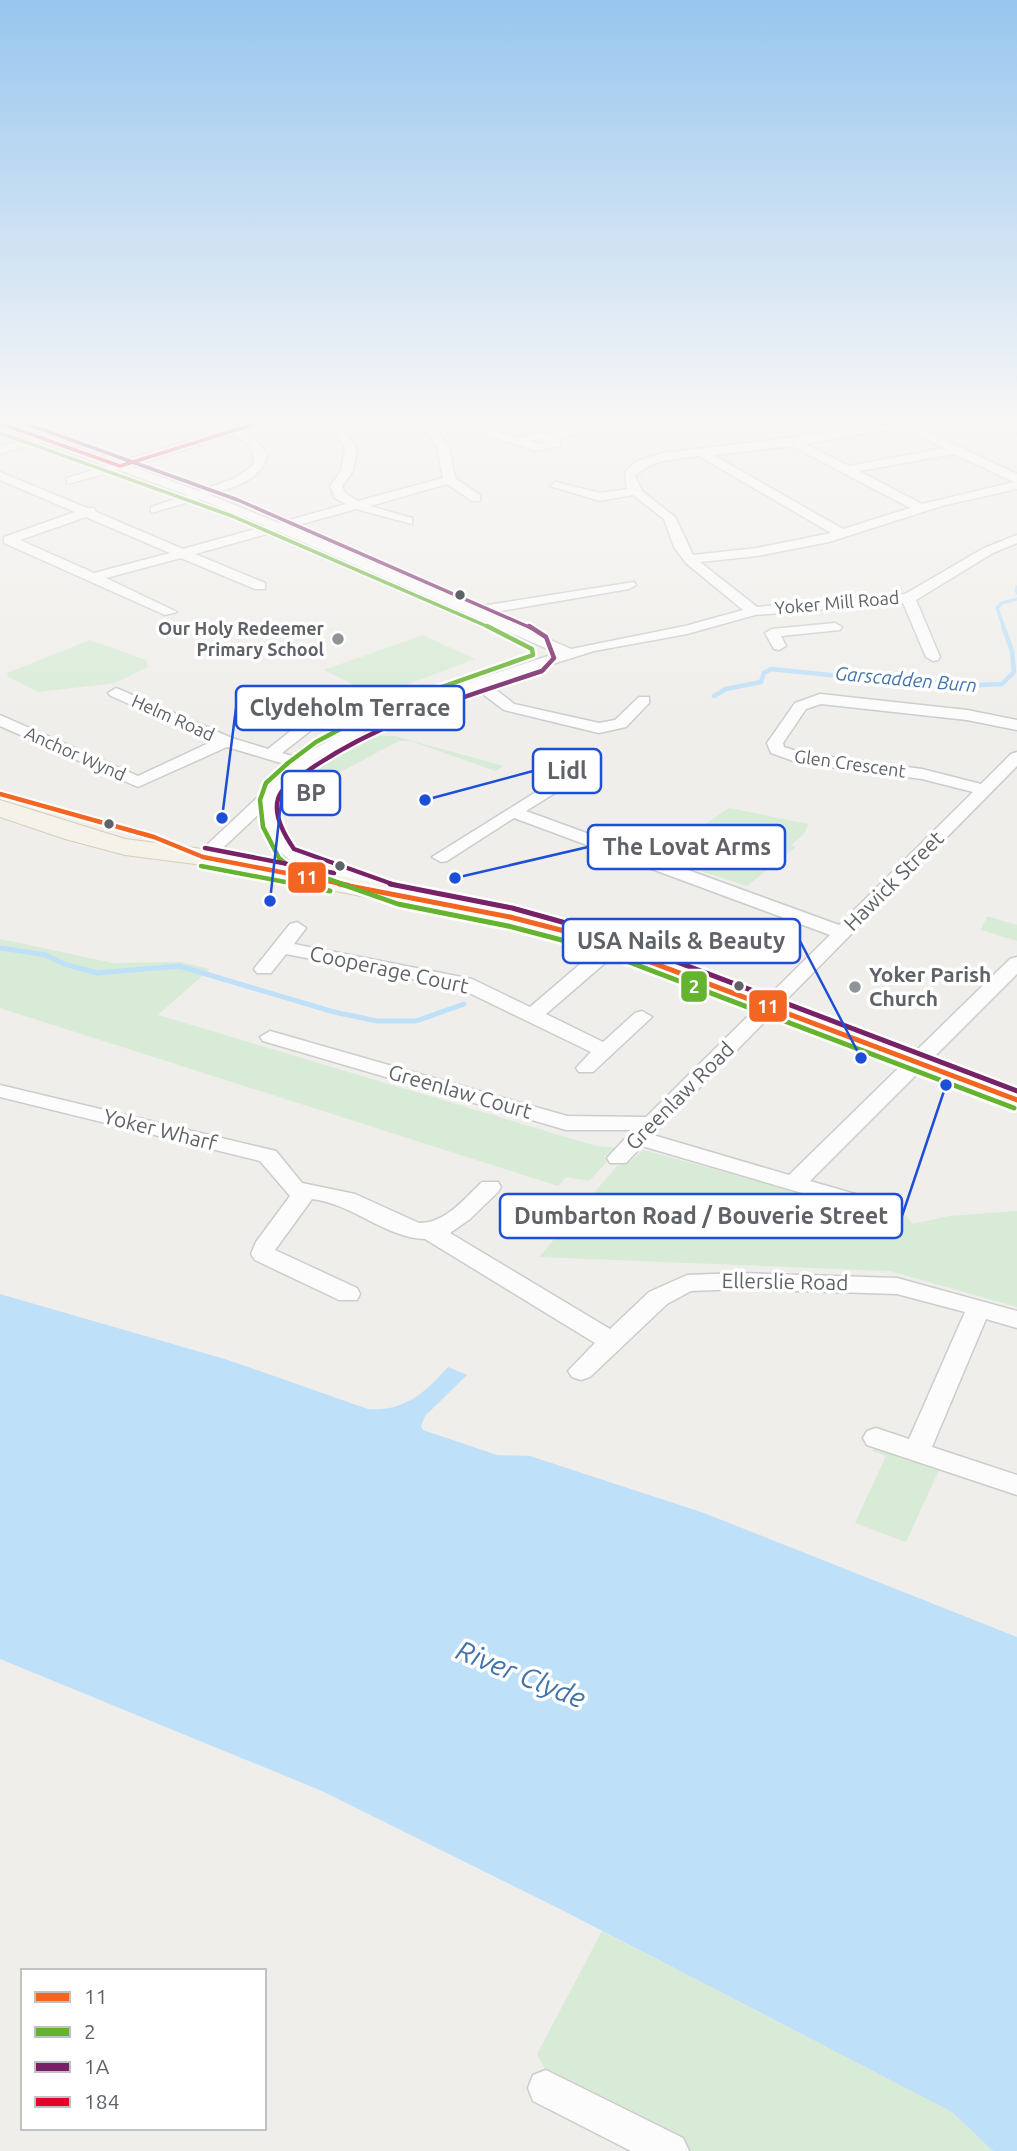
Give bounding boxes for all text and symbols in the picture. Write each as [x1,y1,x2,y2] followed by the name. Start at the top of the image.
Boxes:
[774,587,900,617] street label: Yoker Mill Road
[453,588,467,602] unlabelled marker
[158,618,325,659] place label: Our Holy Redeemer Primary School
[330,631,346,647] marker: Our Holy Redeemer Primary School
[834,662,978,696] water label: Garscadden Burn
[236,686,464,730] callout: Clydeholm Terrace
[129,690,218,744] street label: Helm Road
[250,695,450,720] text: Clydeholm Terrace
[22,722,129,784] street label: Anchor Wynd
[793,745,907,781] street label: Glen Crescent
[533,749,601,793] callout: Lidl
[547,758,587,783] text: Lidl
[282,771,340,815] callout: BP
[296,780,326,805] text: BP
[102,817,116,831] unlabelled marker
[588,825,785,869] callout: The Lovat Arms
[839,826,948,935] street label: Hawick Street
[603,834,771,859] text: The Lovat Arms
[333,859,347,873] unlabelled marker
[287,861,327,894] line badge: 11
[296,866,318,888] text: 11
[563,919,800,963] callout: USA Nails & Beauty
[577,928,785,953] text: USA Nails & Beauty
[308,940,471,998] street label: Cooperage Court
[869,962,991,1010] place label: Yoker Parish Church
[680,970,708,1003] line badge: 2
[689,975,699,997] text: 2
[732,979,746,993] unlabelled marker
[847,979,863,995] marker: Yoker Parish Church
[748,989,788,1023] line badge: 11
[757,995,779,1017] text: 11
[620,1036,738,1154] street label: Greenlaw Road
[386,1059,535,1123] street label: Greenlaw Court
[101,1103,221,1155] street label: Yoker Wharf
[500,1194,902,1238] callout: Dumbarton Road / Bouverie Street
[514,1203,888,1228] text: Dumbarton Road / Bouverie Street
[721,1268,849,1294] street label: Ellerslie Road
[452,1634,590,1713] water label: River Clyde
[21,1969,266,2130] legend
[84,1984,108,2008] text: 11
[84,2019,96,2043] text: 2
[84,2054,110,2078] text: 1A
[84,2089,120,2113] text: 184

